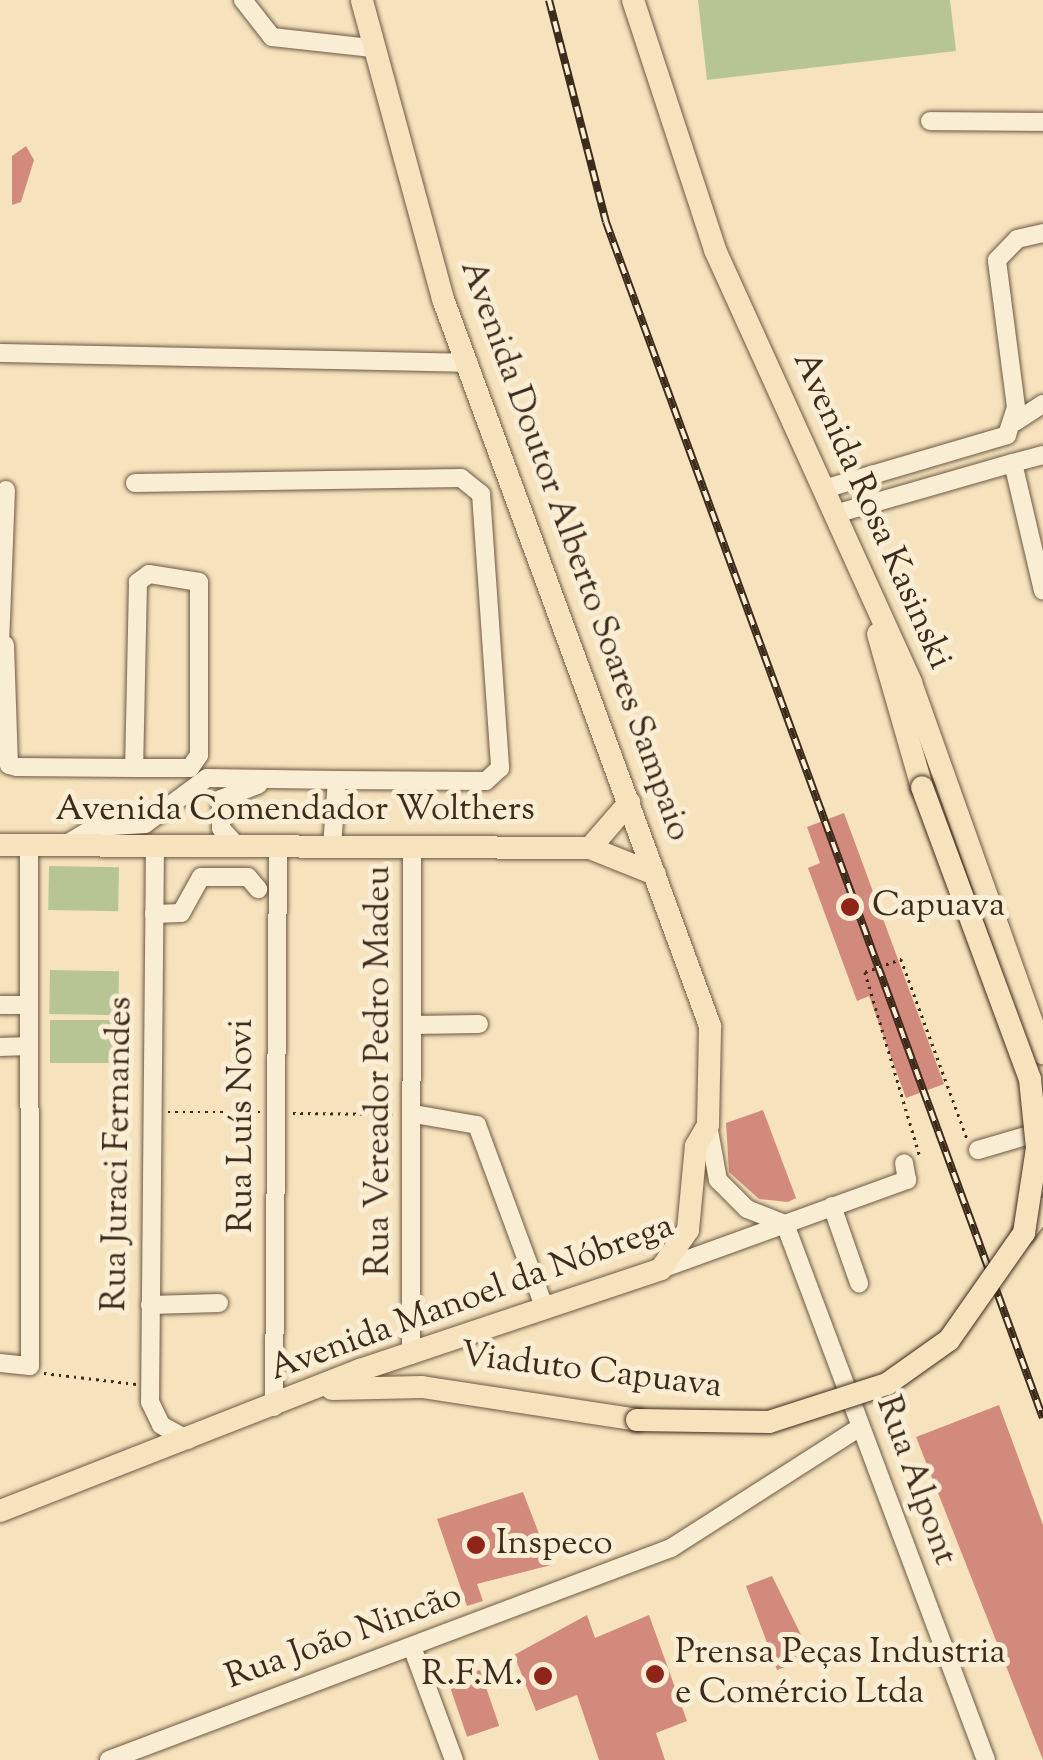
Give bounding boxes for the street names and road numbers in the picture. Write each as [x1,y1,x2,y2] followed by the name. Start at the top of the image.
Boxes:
[449,255,699,847] street label: Avenida Doutor Alberto Soares Sampaio
[782,346,960,676] street label: Avenida Rosa Kasinski
[55,790,535,832] street label: Avenida Comendador Wolthers
[359,866,401,1276] street label: Rua Vereador Pedro Madeu
[95,996,143,1312] street label: Rua Juraci Fernandes
[222,1019,264,1233] street label: Rua Luís Novi
[264,1206,680,1392] street label: Avenida Manoel da Nóbrega
[458,1335,724,1409] street label: Viaduto Capuava
[865,1391,965,1571] street label: Rua Alpont
[220,1576,468,1700] street label: Rua João Nincão

